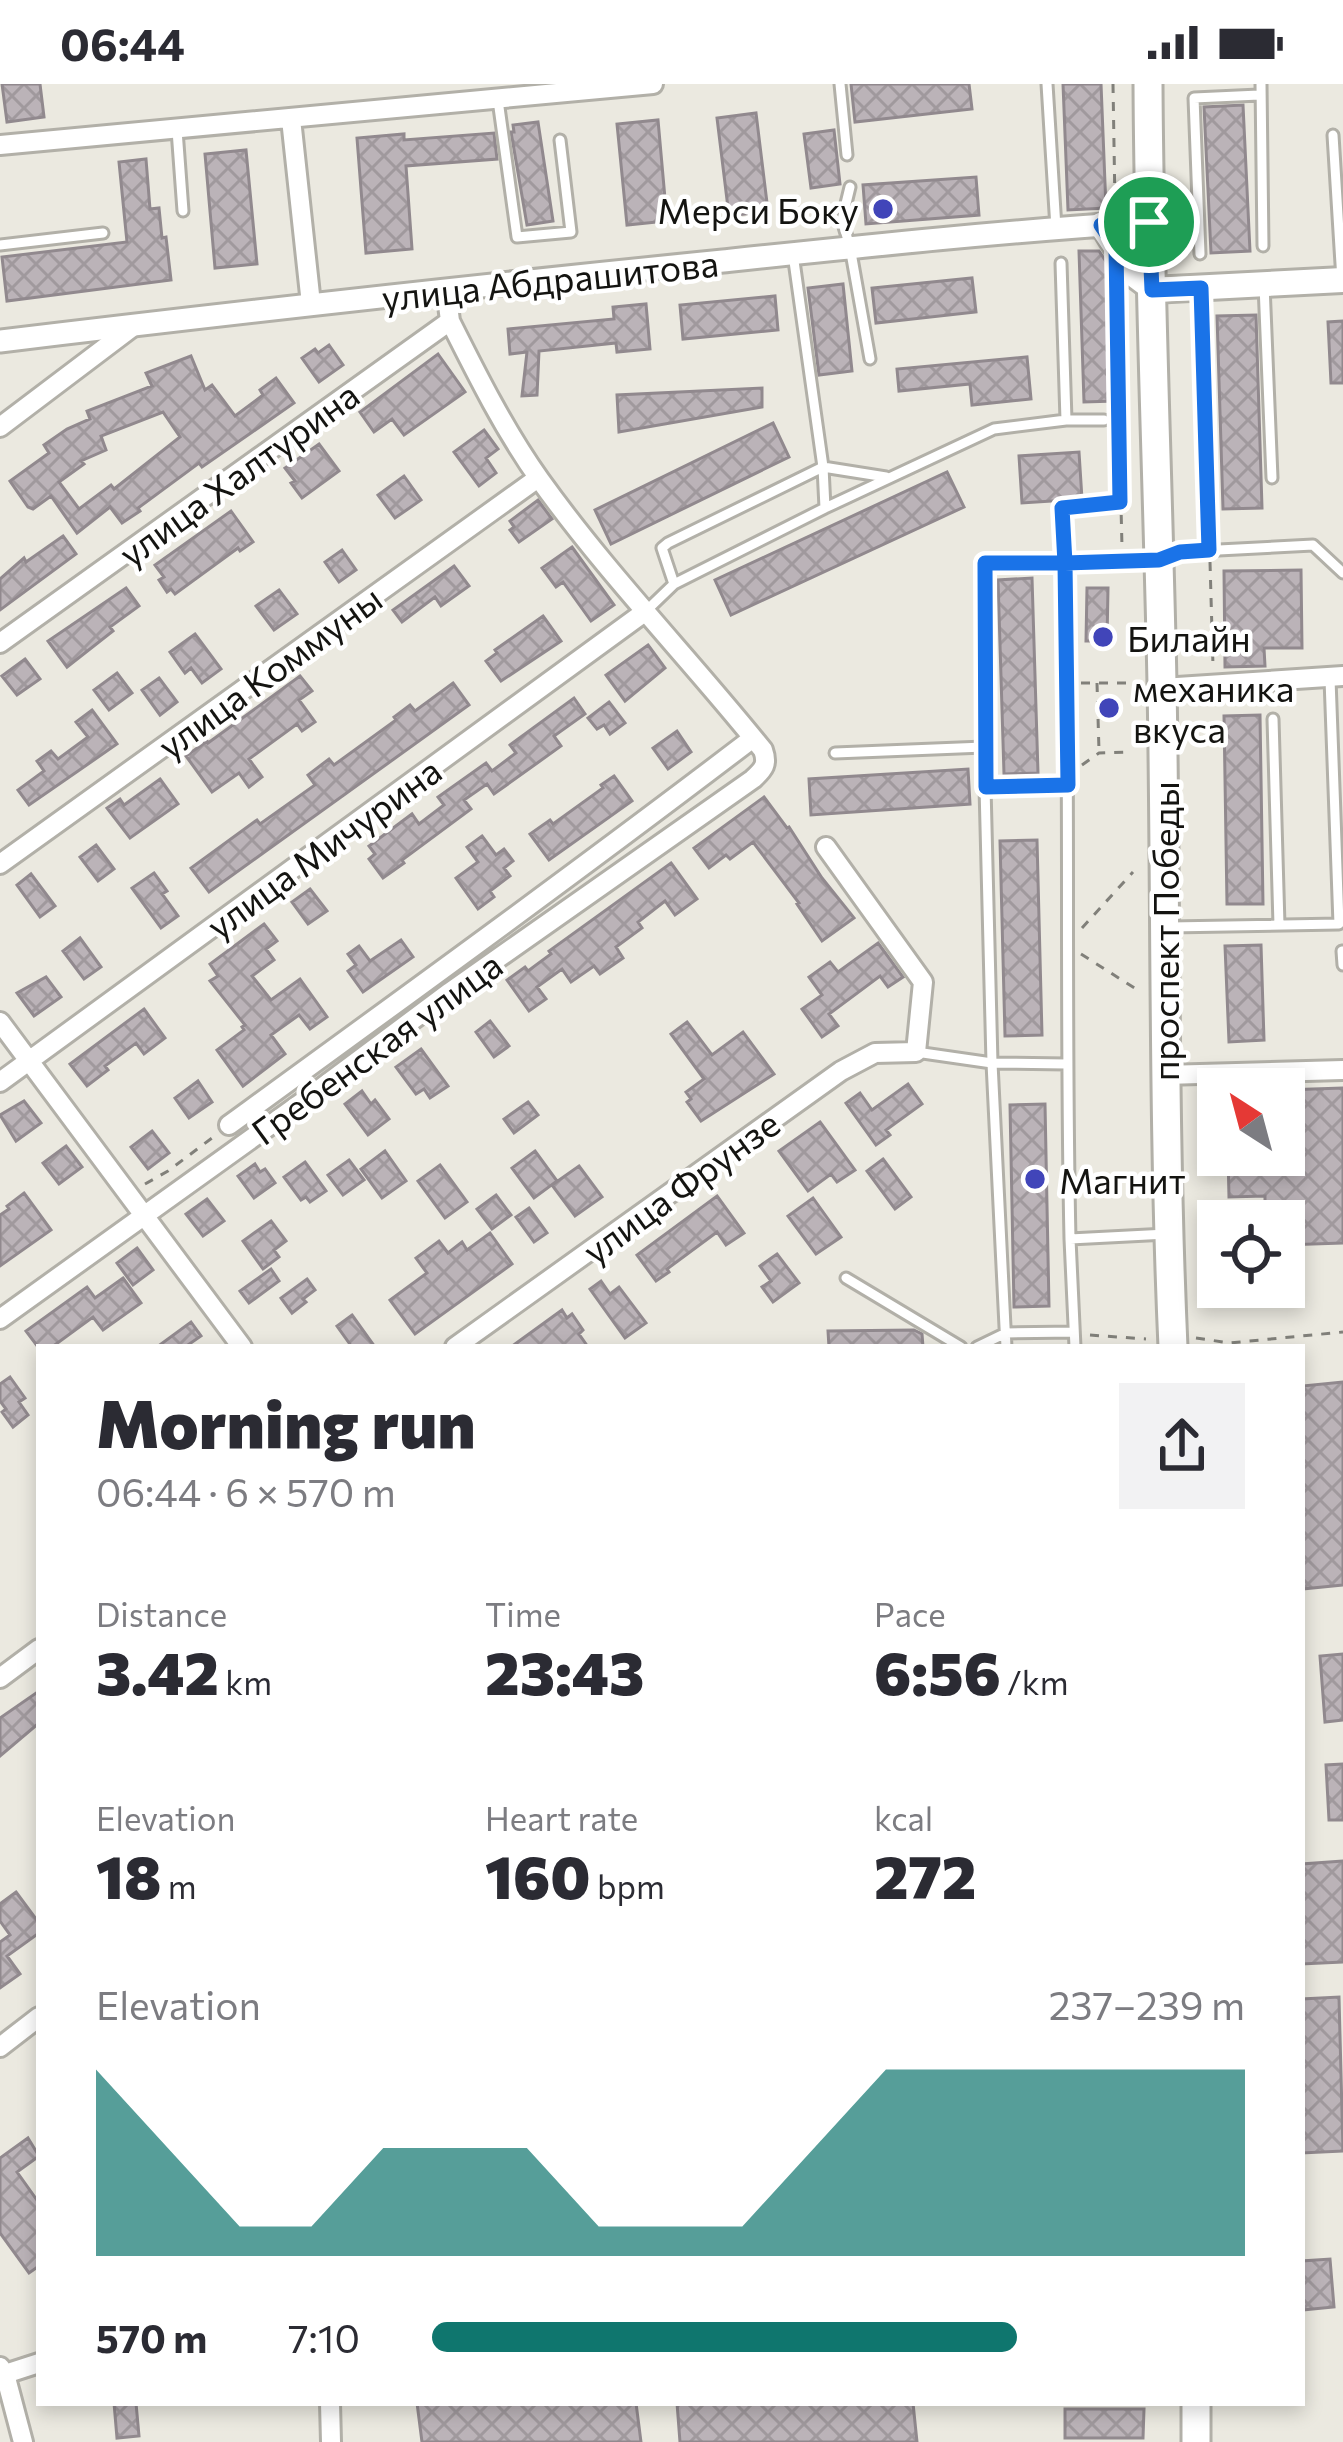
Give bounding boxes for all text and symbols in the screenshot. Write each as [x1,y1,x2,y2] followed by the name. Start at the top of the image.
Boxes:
[60,15,185,70] text: 06:44
[1098,171,1200,273] pin
[657,187,859,231] place label: Мерси Боку
[1116,189,1182,255] icon: arrive
[870,196,896,222] marker: Мерси Боку
[380,239,720,319] street label: улица Абдрашитова
[110,371,366,575] street label: улица Халтурина
[148,575,390,767] street label: улица Коммуны
[1127,615,1251,659] place label: Билайн
[1090,624,1116,650] marker: Билайн
[1133,665,1294,750] place label: механика вкуса
[1096,695,1122,721] marker: механика вкуса
[197,747,449,947] street label: улица Мичурина
[1142,781,1186,1081] street label: проспект Победы
[242,941,510,1153] street label: Гребенская улица
[1197,1068,1305,1176] north arrow
[1197,1068,1305,1308] map controls
[573,1100,787,1272] street label: улица Фрунзе
[1059,1157,1186,1201] place label: Магнит
[1022,1166,1048,1192] marker: Магнит
[1197,1200,1305,1308] button: locate
[96,1381,476,1462] text: Morning run
[1119,1383,1245,1509] button: share
[96,1467,396,1515] text: 06:44 · 6 × 570 m
[96,1593,227,1634] text: Distance
[485,1593,561,1634] text: Time
[874,1593,946,1634] text: Pace
[96,1634,219,1707] text: 3.42
[485,1634,644,1707] text: 23:43
[874,1634,1001,1707] text: 6:56
[219,1661,272,1702] text: km
[1001,1661,1068,1702] text: /km
[96,1797,235,1838] text: Elevation
[485,1797,638,1838] text: Heart rate
[874,1797,933,1838] text: kcal
[96,1838,162,1911] text: 18
[485,1838,591,1911] text: 160
[874,1838,977,1911] text: 272
[162,1865,197,1906] text: m
[591,1865,665,1906] text: bpm
[96,1980,261,2028] text: Elevation
[1049,1980,1245,2028] text: 237–239 m
[96,2313,207,2361] text: 570 m
[288,2313,360,2361] text: 7:10

